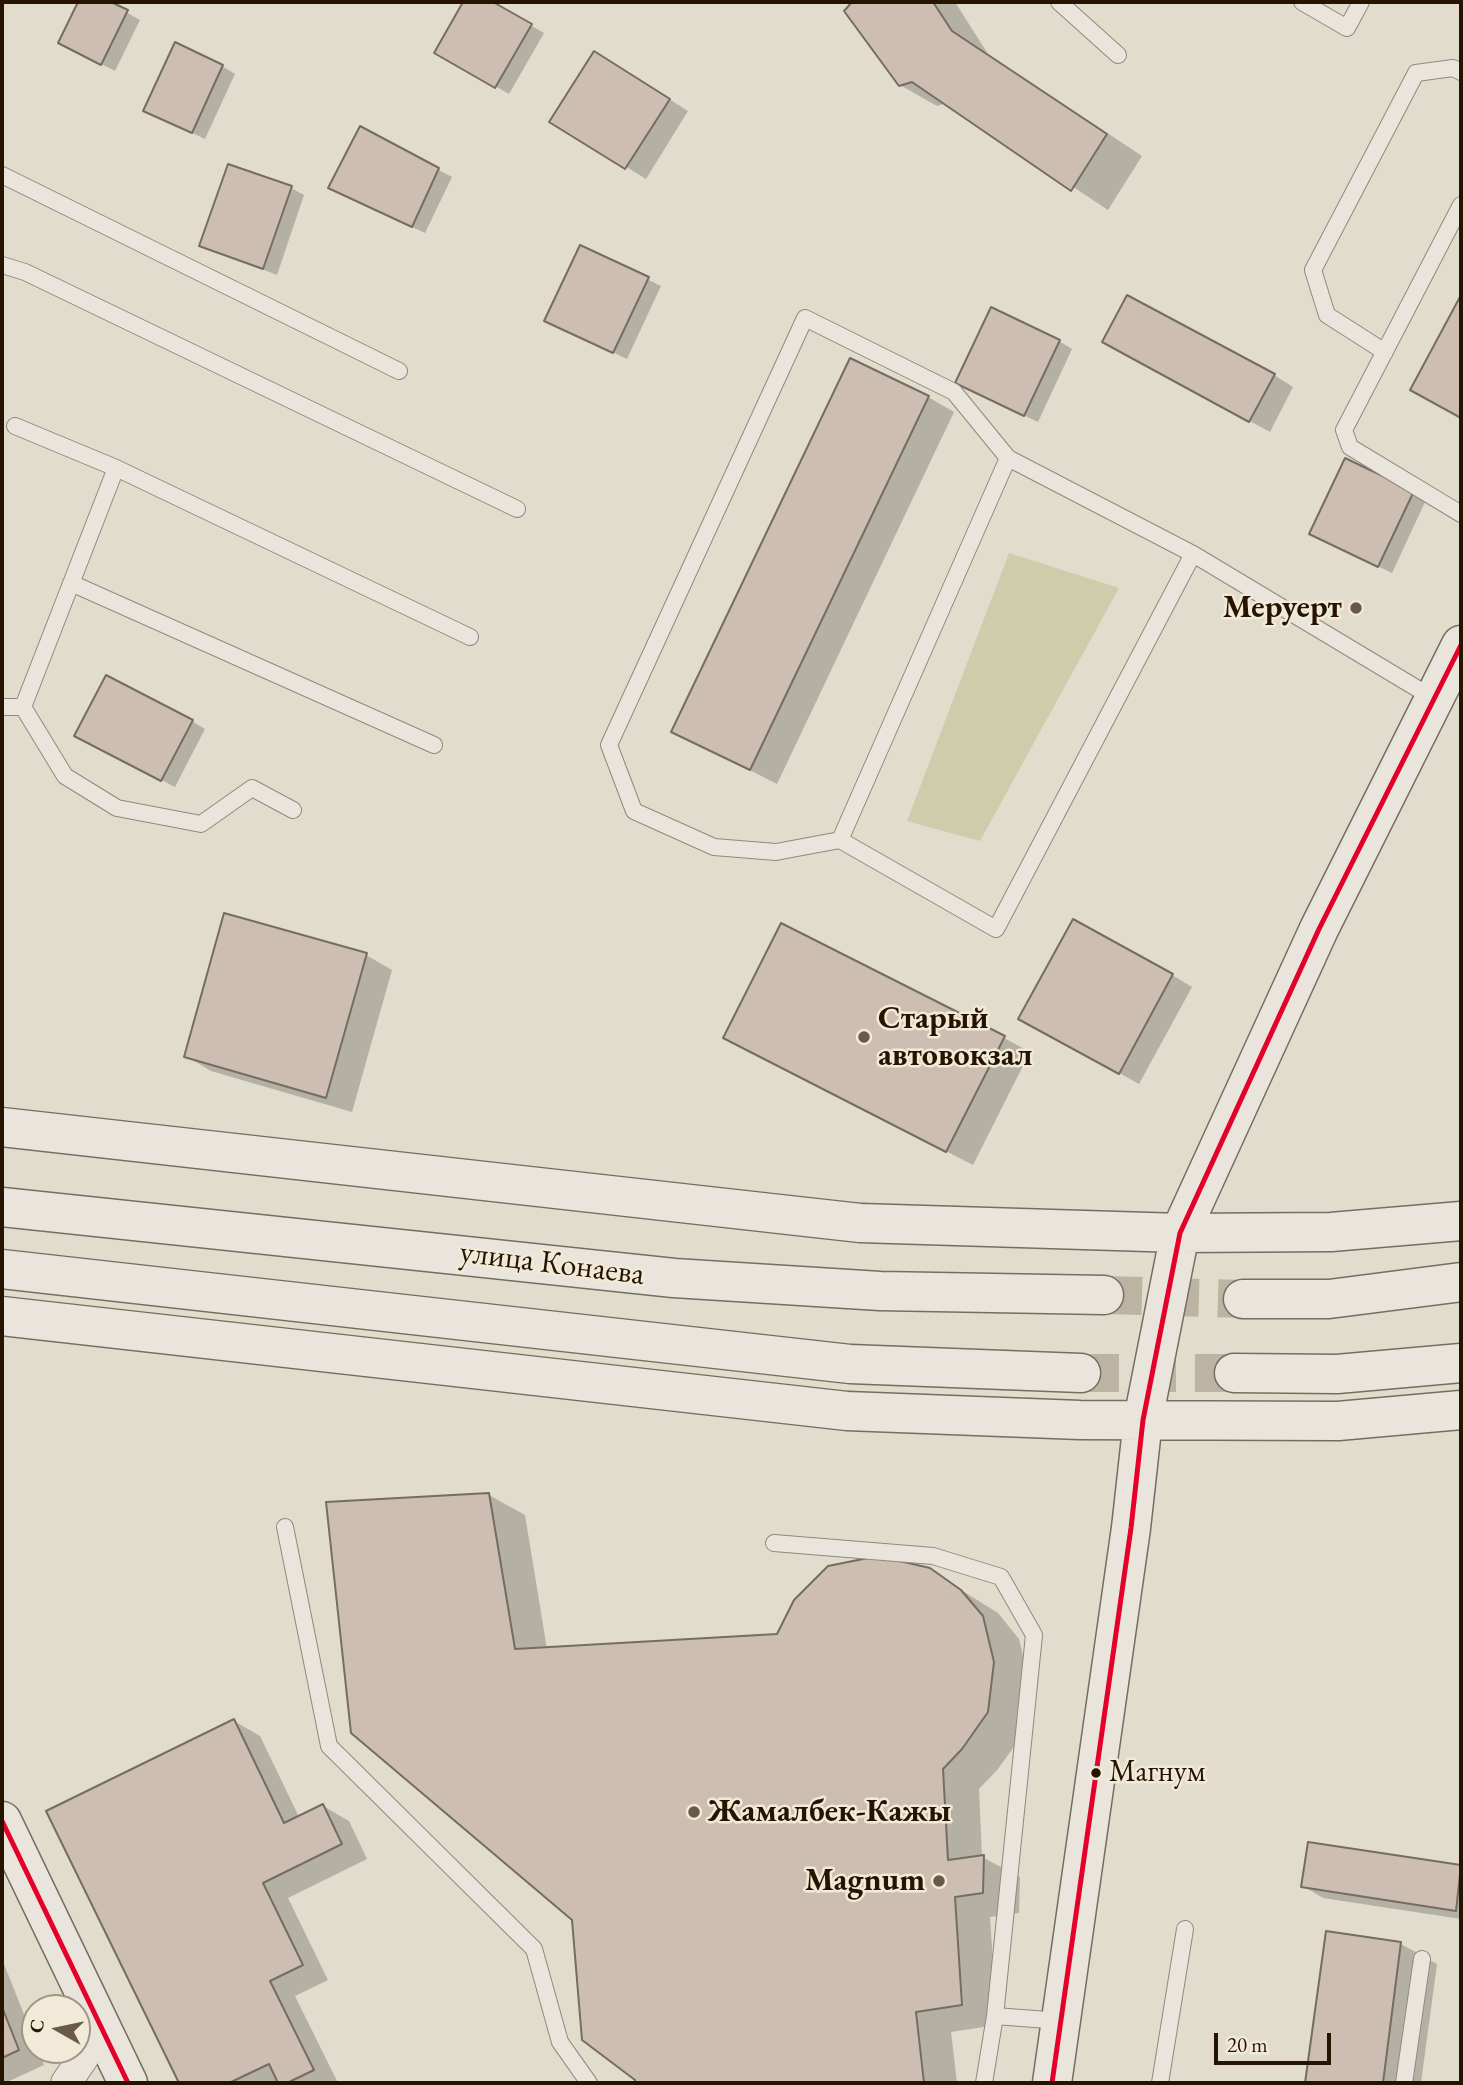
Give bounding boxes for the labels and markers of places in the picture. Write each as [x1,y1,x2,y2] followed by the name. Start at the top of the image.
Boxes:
[1223,589,1342,627] place label: Меруерт
[1348,600,1364,616] marker: Меруерт
[878,1000,1032,1075] place label: Старый автовокзал
[856,1029,872,1045] marker: Старый автовокзал
[1109,1755,1206,1791] place label: Магнум
[1089,1766,1103,1780] marker: Магнум
[708,1793,951,1831] place label: Жамалбек-Кажы
[686,1804,702,1820] marker: Жамалбек-Кажы
[805,1862,925,1900] place label: Magnum
[931,1873,947,1889] marker: Magnum

